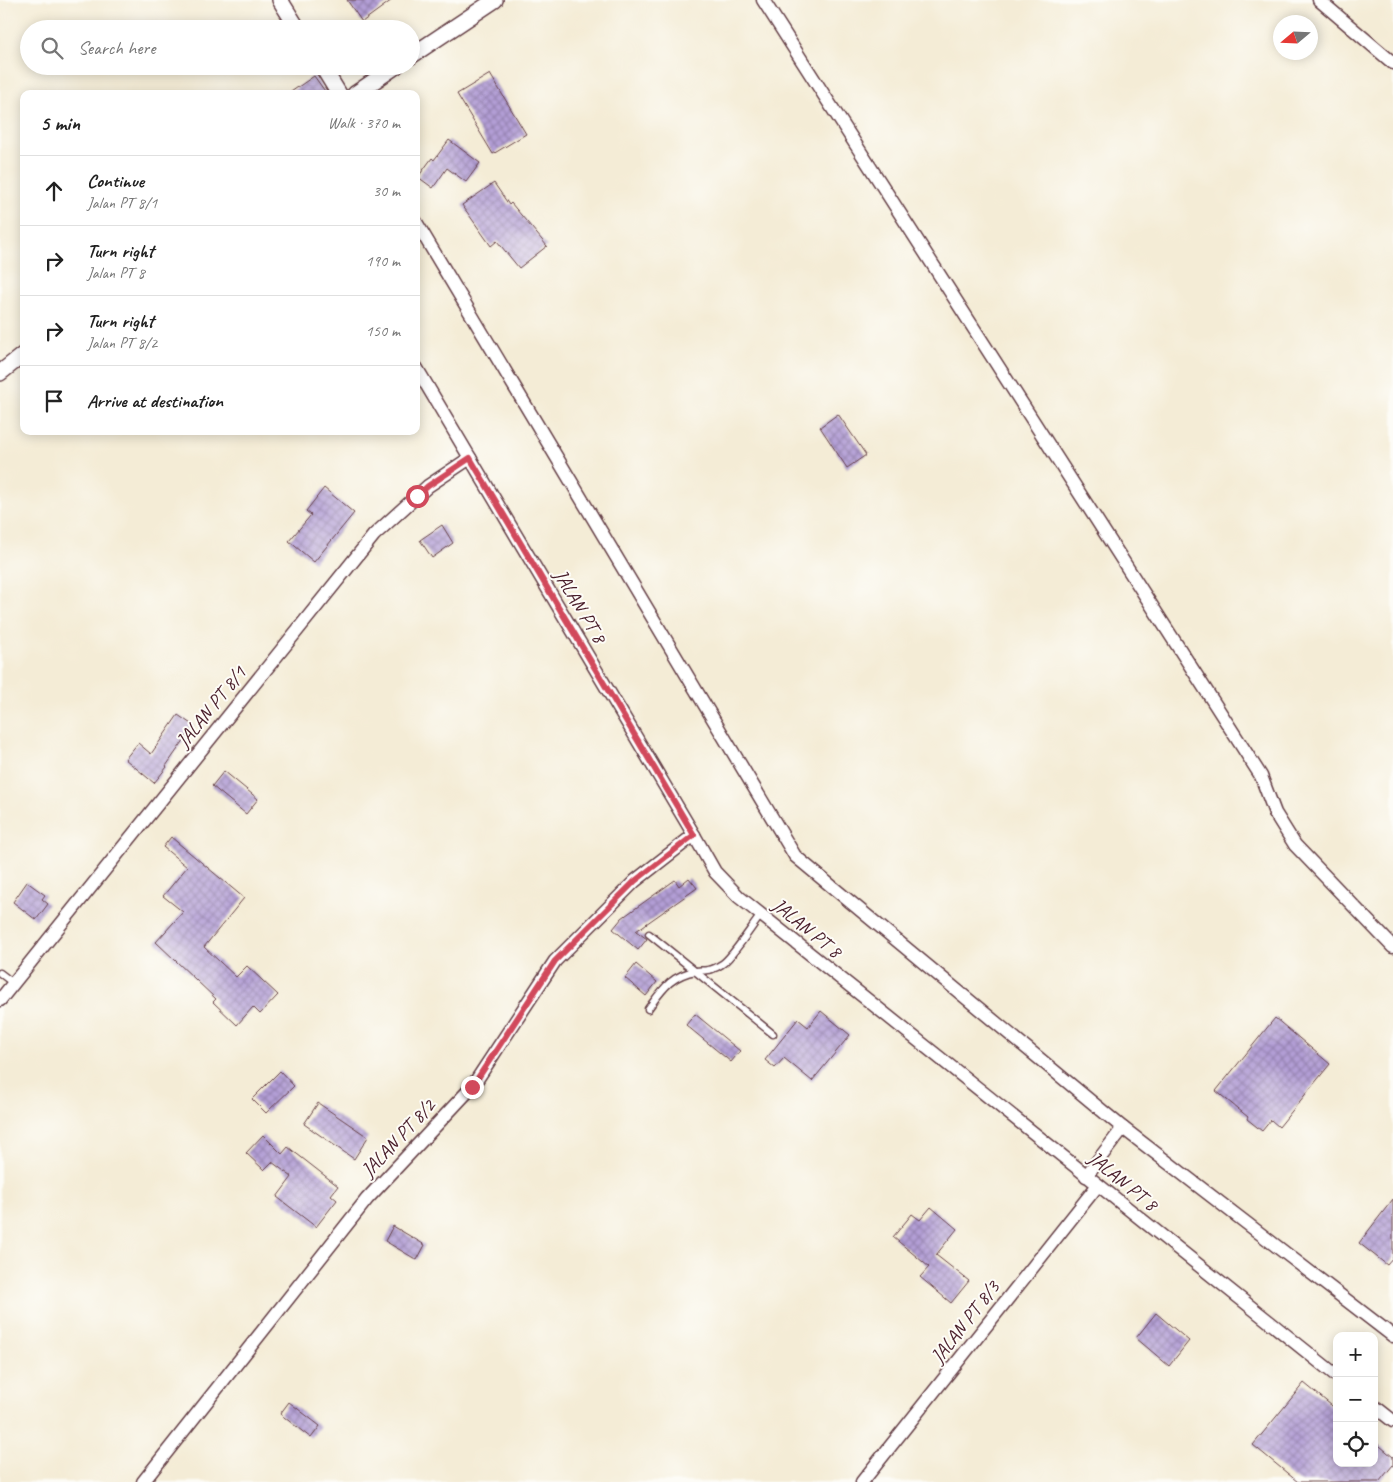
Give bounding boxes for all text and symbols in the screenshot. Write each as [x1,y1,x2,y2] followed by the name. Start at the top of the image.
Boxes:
[1273,15,1318,60] north arrow
[20,20,420,75] search box
[38,34,66,62] icon: search
[78,36,155,60] text: Search here
[40,110,80,136] text: 5 min
[328,113,400,133] text: Walk · 370 m
[87,169,144,193] text: Continue
[40,177,68,205] icon: ahead
[373,181,400,201] text: 30 m
[87,193,157,213] text: Jalan PT 8/1
[87,239,154,263] text: Turn right
[40,247,68,275] icon: right
[366,251,400,271] text: 190 m
[87,263,145,283] text: Jalan PT 8
[87,309,154,333] text: Turn right
[40,317,68,345] icon: right
[366,321,400,341] text: 150 m
[87,333,157,353] text: Jalan PT 8/2
[40,387,68,415] icon: arrive
[87,389,223,413] text: Arrive at destination
[406,485,429,508] route start
[548,563,613,649] street label: JALAN PT 8
[170,660,252,754] street label: JALAN PT 8/1
[766,892,848,965] street label: JALAN PT 8
[461,1076,484,1099] route end
[355,1092,442,1183] street label: JALAN PT 8/2
[1082,1145,1164,1218] street label: JALAN PT 8
[924,1274,1006,1369] street label: JALAN PT 8/3
[1333,1332,1378,1467] map controls
[1333,1332,1378,1377] button: +
[1333,1377,1378,1422] button: −
[1333,1422,1378,1467] button: locate

